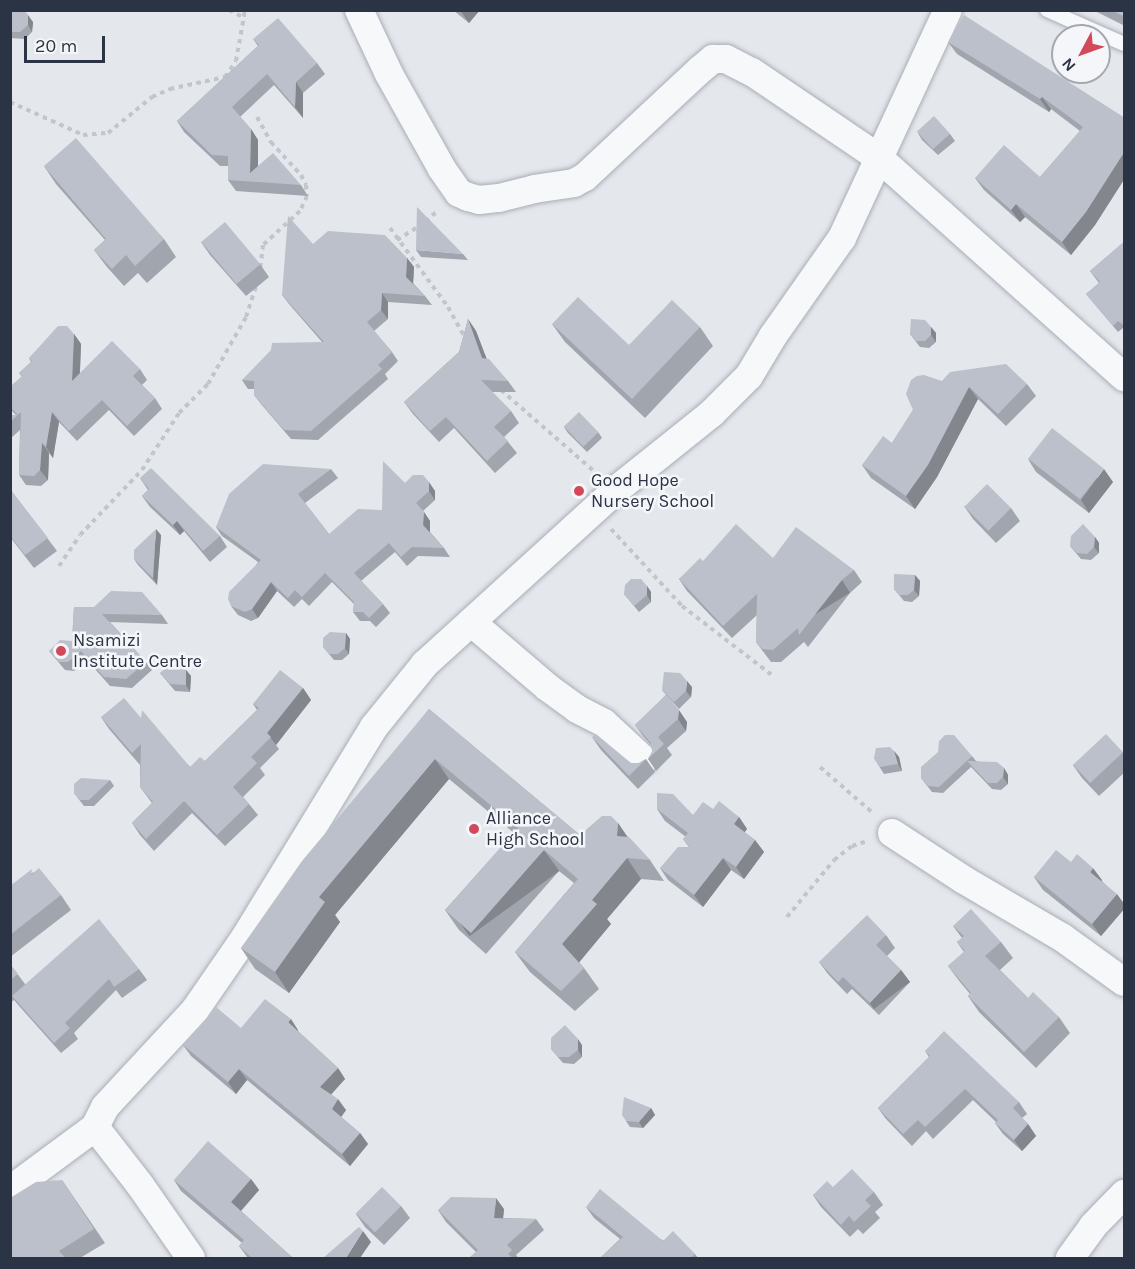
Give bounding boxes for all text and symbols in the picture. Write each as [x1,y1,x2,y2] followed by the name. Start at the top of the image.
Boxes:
[27,24,108,62] scale bar
[1051,24,1111,84] north arrow
[35,35,77,57] text: 20 m
[1058,54,1079,75] text: N
[591,470,714,512] place label: Good Hope Nursery School
[572,484,586,498] marker: Good Hope Nursery School
[73,630,202,672] place label: Nsamizi Institute Centre
[54,644,68,658] marker: Nsamizi Institute Centre
[486,808,584,850] place label: Alliance High School
[467,822,481,836] marker: Alliance High School

